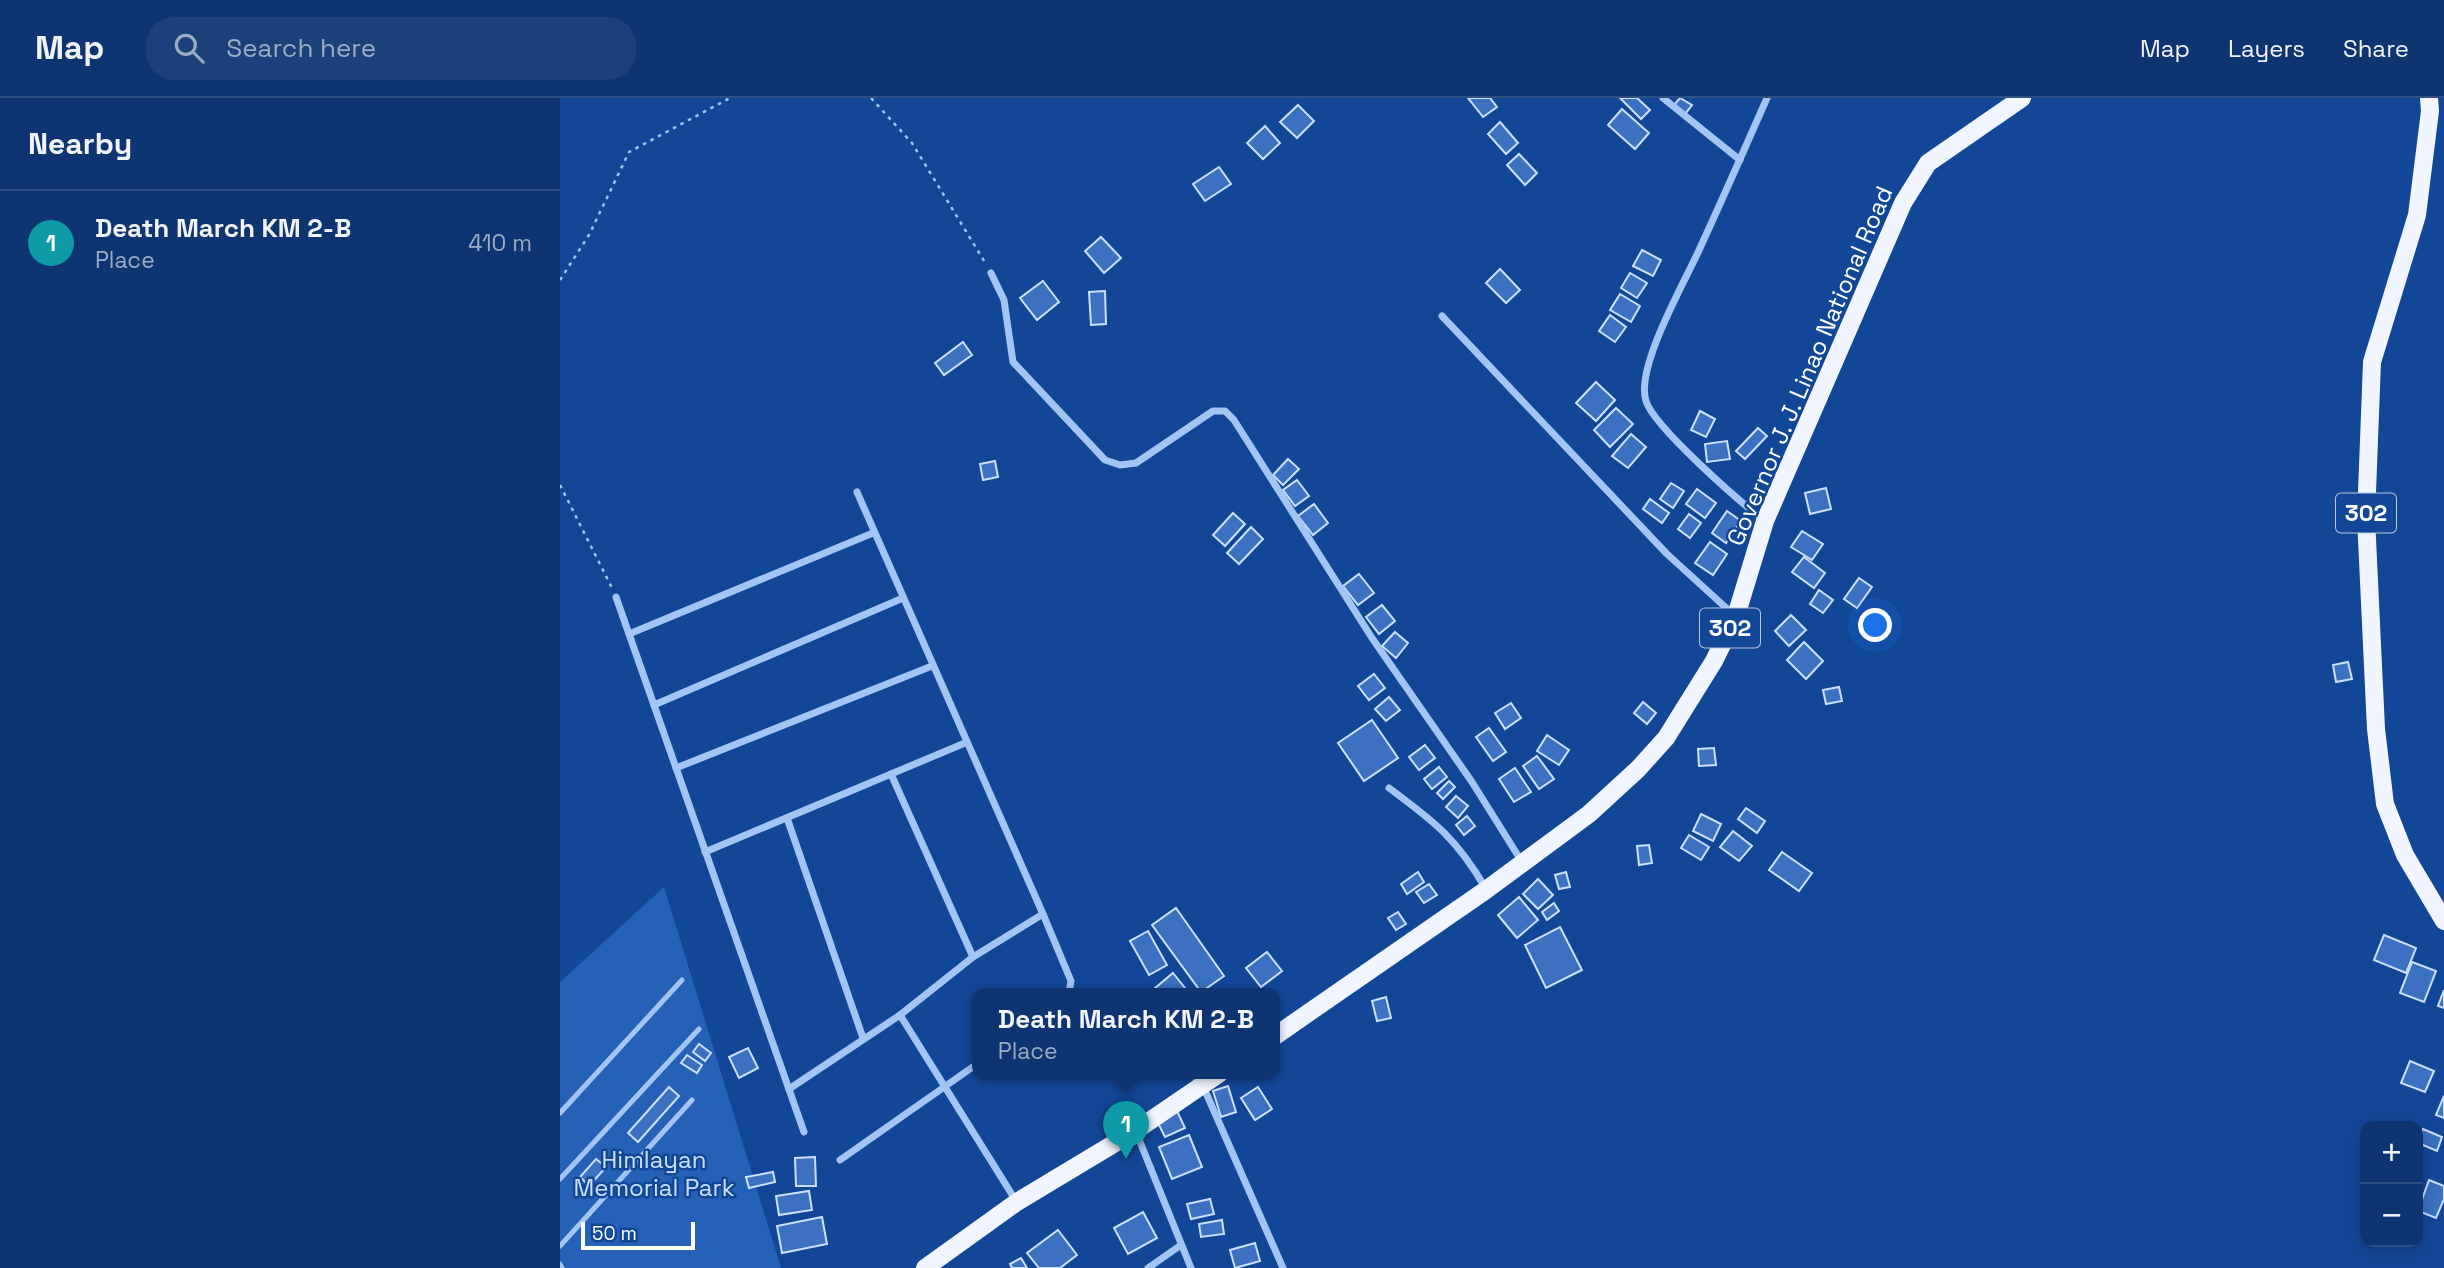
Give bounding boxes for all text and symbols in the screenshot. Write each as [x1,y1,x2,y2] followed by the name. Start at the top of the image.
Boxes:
[146,17,636,80] search box
[35,27,104,69] text: Map
[170,29,208,67] icon: search
[226,31,376,65] text: Search here
[2140,33,2190,64] text: Map
[2228,33,2305,64] text: Layers
[2343,33,2409,64] text: Share
[28,124,132,163] text: Nearby
[1720,181,1900,550] street label: Governor J. J. Linao National Road
[95,211,351,245] text: Death March KM 2-B
[46,228,56,258] text: 1
[468,228,532,258] text: 410 m
[95,245,155,275] text: Place
[2336,494,2396,532] road number: 302
[1700,608,1760,648] road number: 302
[1858,608,1892,642] your location
[972,988,1280,1079] popup
[998,1002,1254,1036] text: Death March KM 2-B
[998,1036,1058,1066] text: Place
[1103,1101,1149,1159] pin: 1
[2360,1121,2423,1247] map controls
[2360,1121,2423,1184] button: +
[573,1144,735,1203] park label: Himlayan Memorial Park
[2360,1184,2423,1247] button: −
[581,1219,695,1251] scale bar
[592,1221,637,1246] text: 50 m

